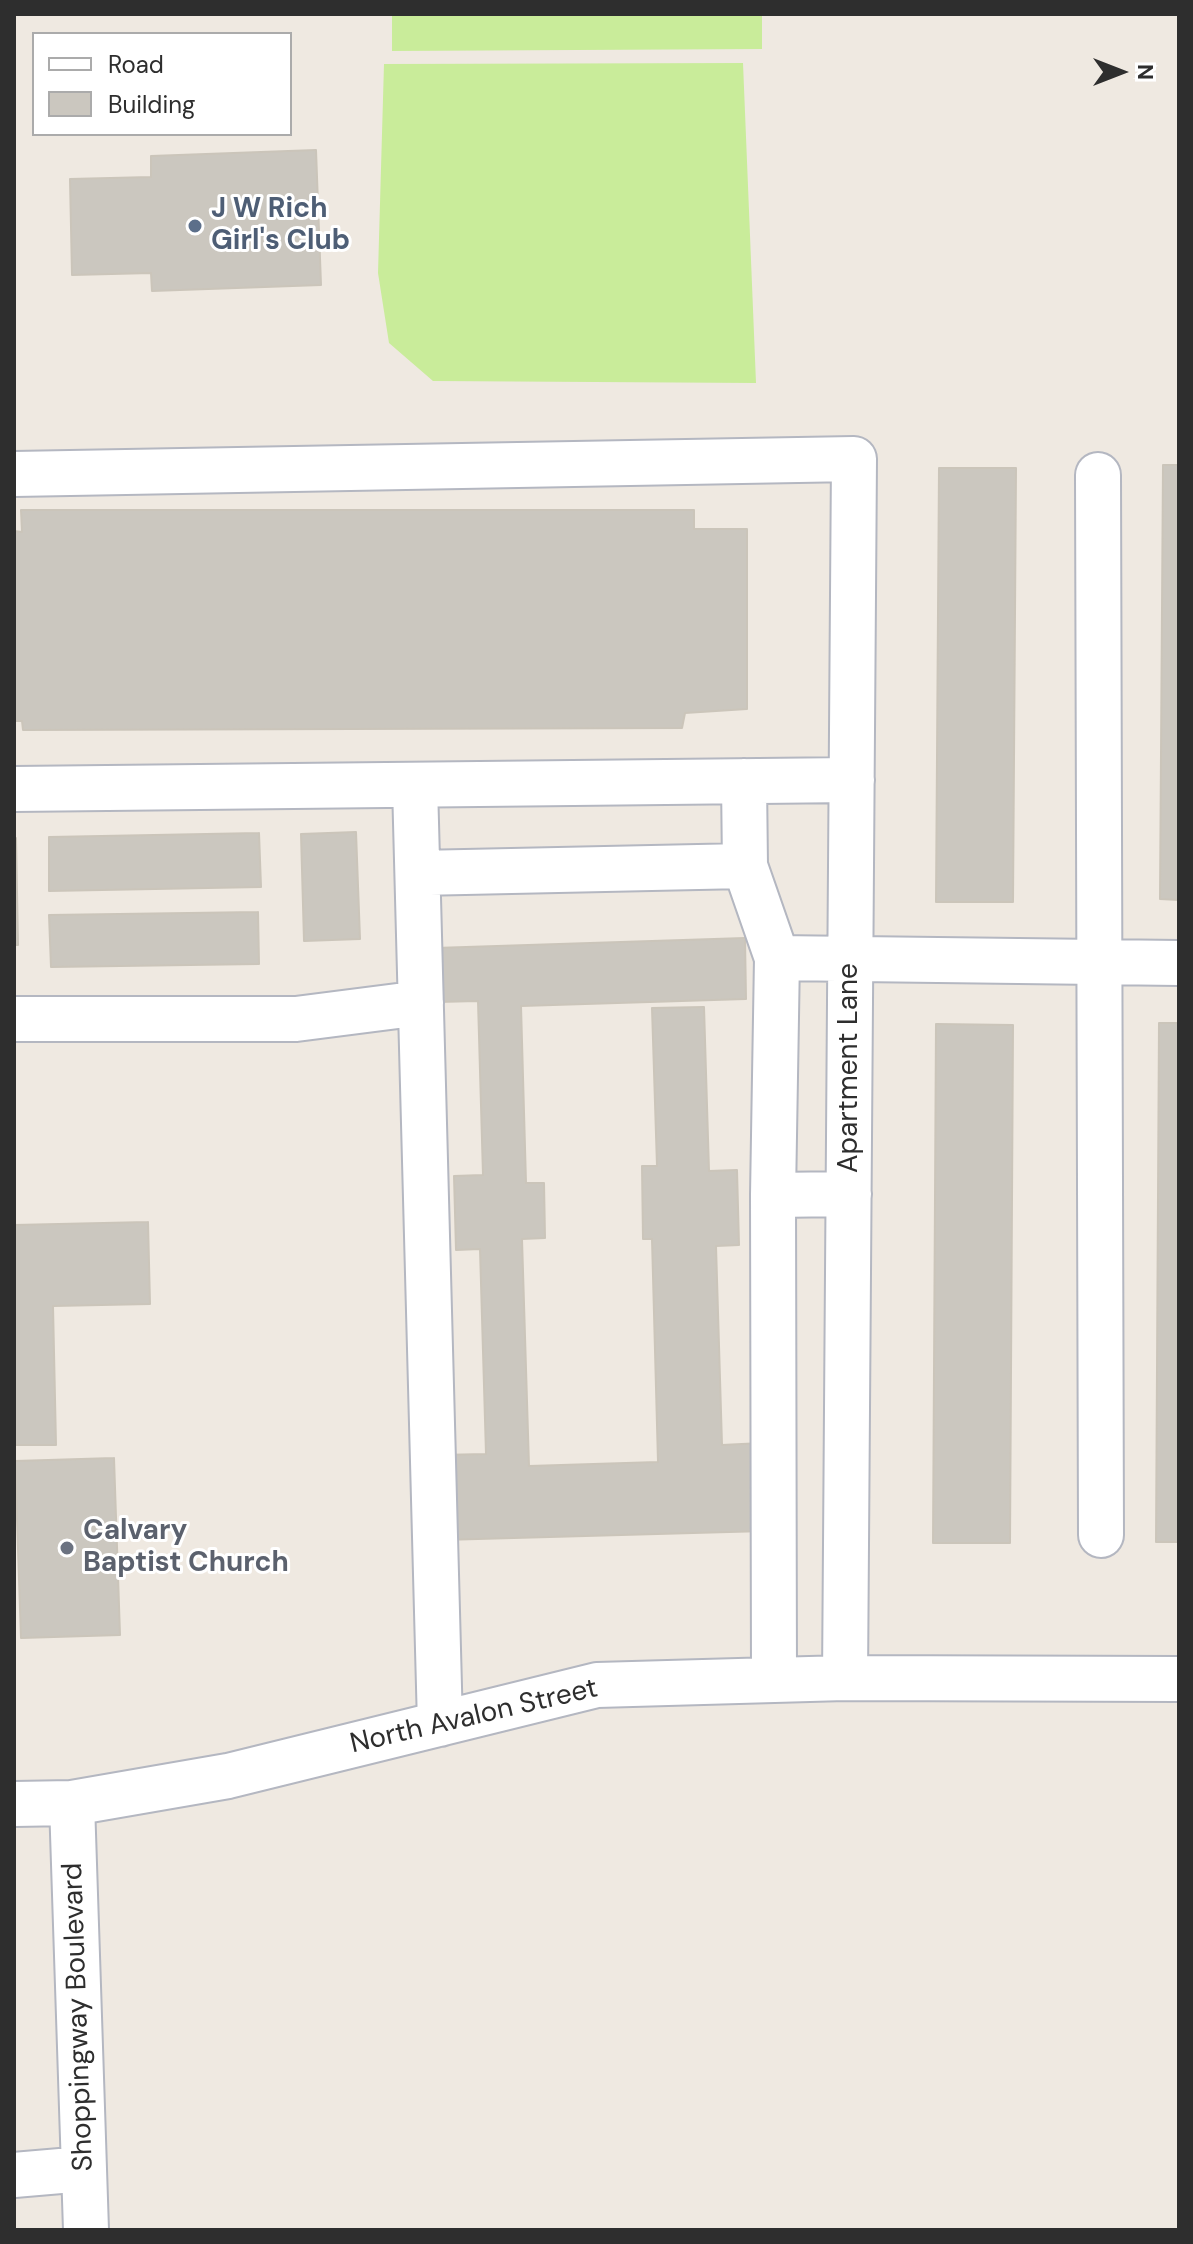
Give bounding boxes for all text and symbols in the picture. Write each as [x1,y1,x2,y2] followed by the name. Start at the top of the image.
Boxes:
[32,32,292,136] legend
[1081,32,1161,112] north arrow
[108,49,164,80] text: Road
[1131,64,1160,80] text: N
[108,89,195,120] text: Building
[211,193,350,259] place label: J W Rich Girl's Club
[186,217,204,235] marker: J W Rich Girl's Club
[833,963,867,1173] street label: Apartment Lane
[83,1515,289,1581] place label: Calvary Baptist Church
[58,1539,76,1557] marker: Calvary Baptist Church
[347,1672,601,1762] street label: North Avalon Street
[57,1862,101,2172] street label: Shoppingway Boulevard

